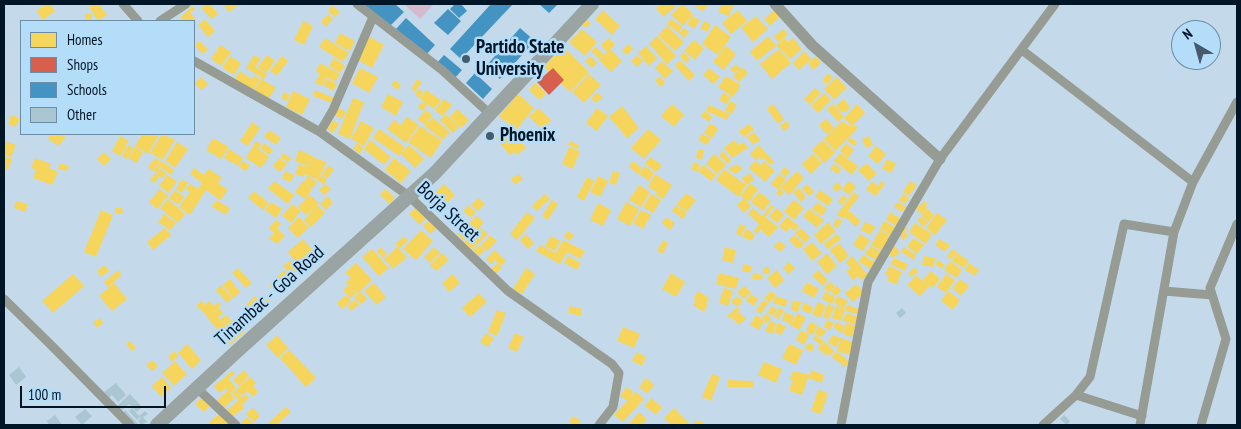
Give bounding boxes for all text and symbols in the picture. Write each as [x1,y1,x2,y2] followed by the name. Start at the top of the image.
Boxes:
[20,20,195,135] legend
[1171,20,1221,70] north arrow
[1179,25,1196,43] text: N
[67,30,103,49] text: Homes
[476,37,565,81] place label: Partido State University
[460,53,472,65] marker: Partido State University
[67,55,98,74] text: Shops
[67,80,107,99] text: Schools
[67,105,96,124] text: Other
[500,125,555,147] place label: Phoenix
[484,130,496,142] marker: Phoenix
[412,177,484,247] street label: Borja Street
[211,241,329,351] street label: Tinambac - Goa Road
[22,376,169,408] scale bar
[28,385,61,404] text: 100 m

